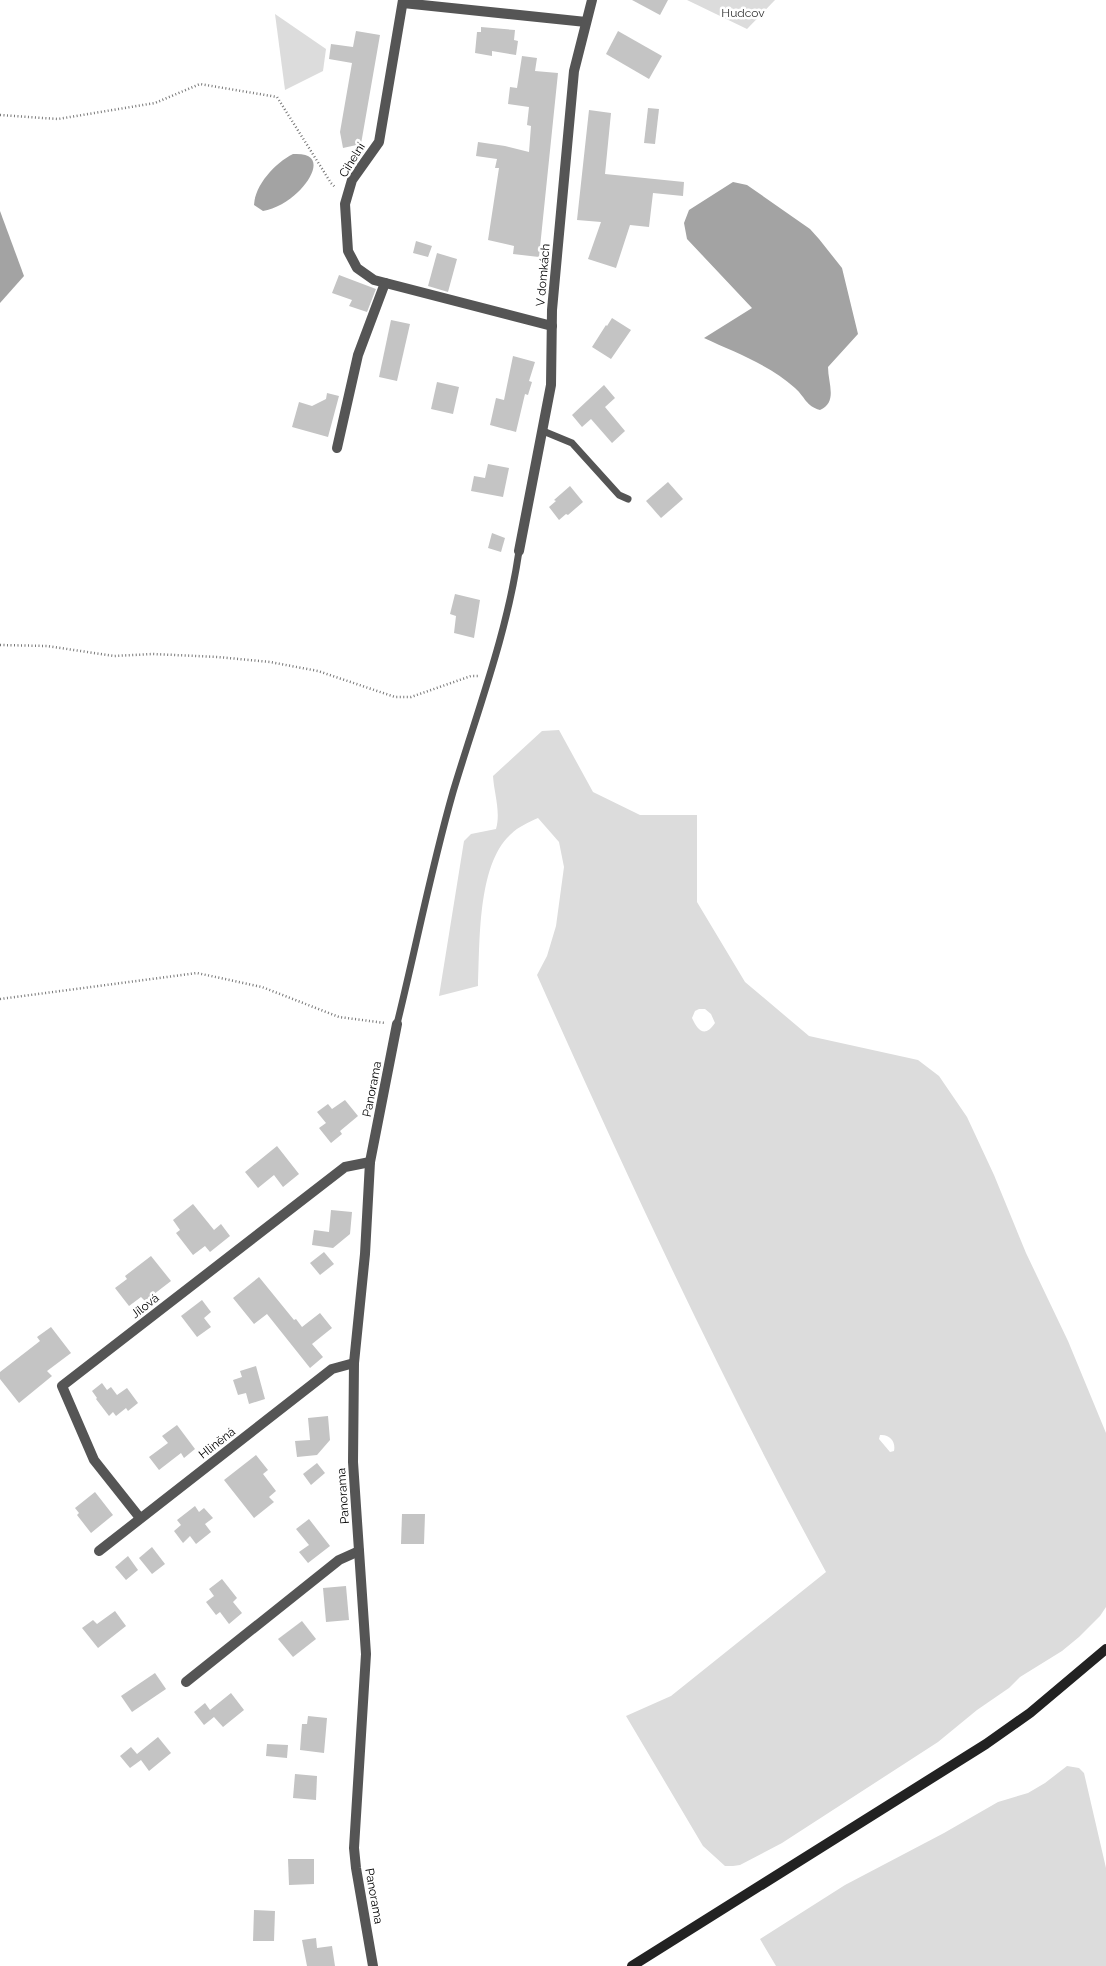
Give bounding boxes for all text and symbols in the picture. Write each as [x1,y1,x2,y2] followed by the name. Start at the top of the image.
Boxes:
[721,6,765,20] park label: Hudcov
[336,140,368,180] street label: Cihelní
[533,243,553,307] street label: V domkách
[360,1060,384,1118] street label: Panorama
[128,1291,162,1321] street label: Jílová
[196,1424,238,1462] street label: Hliněná
[334,1467,352,1525] street label: Panorama
[362,1867,386,1925] street label: Panorama

